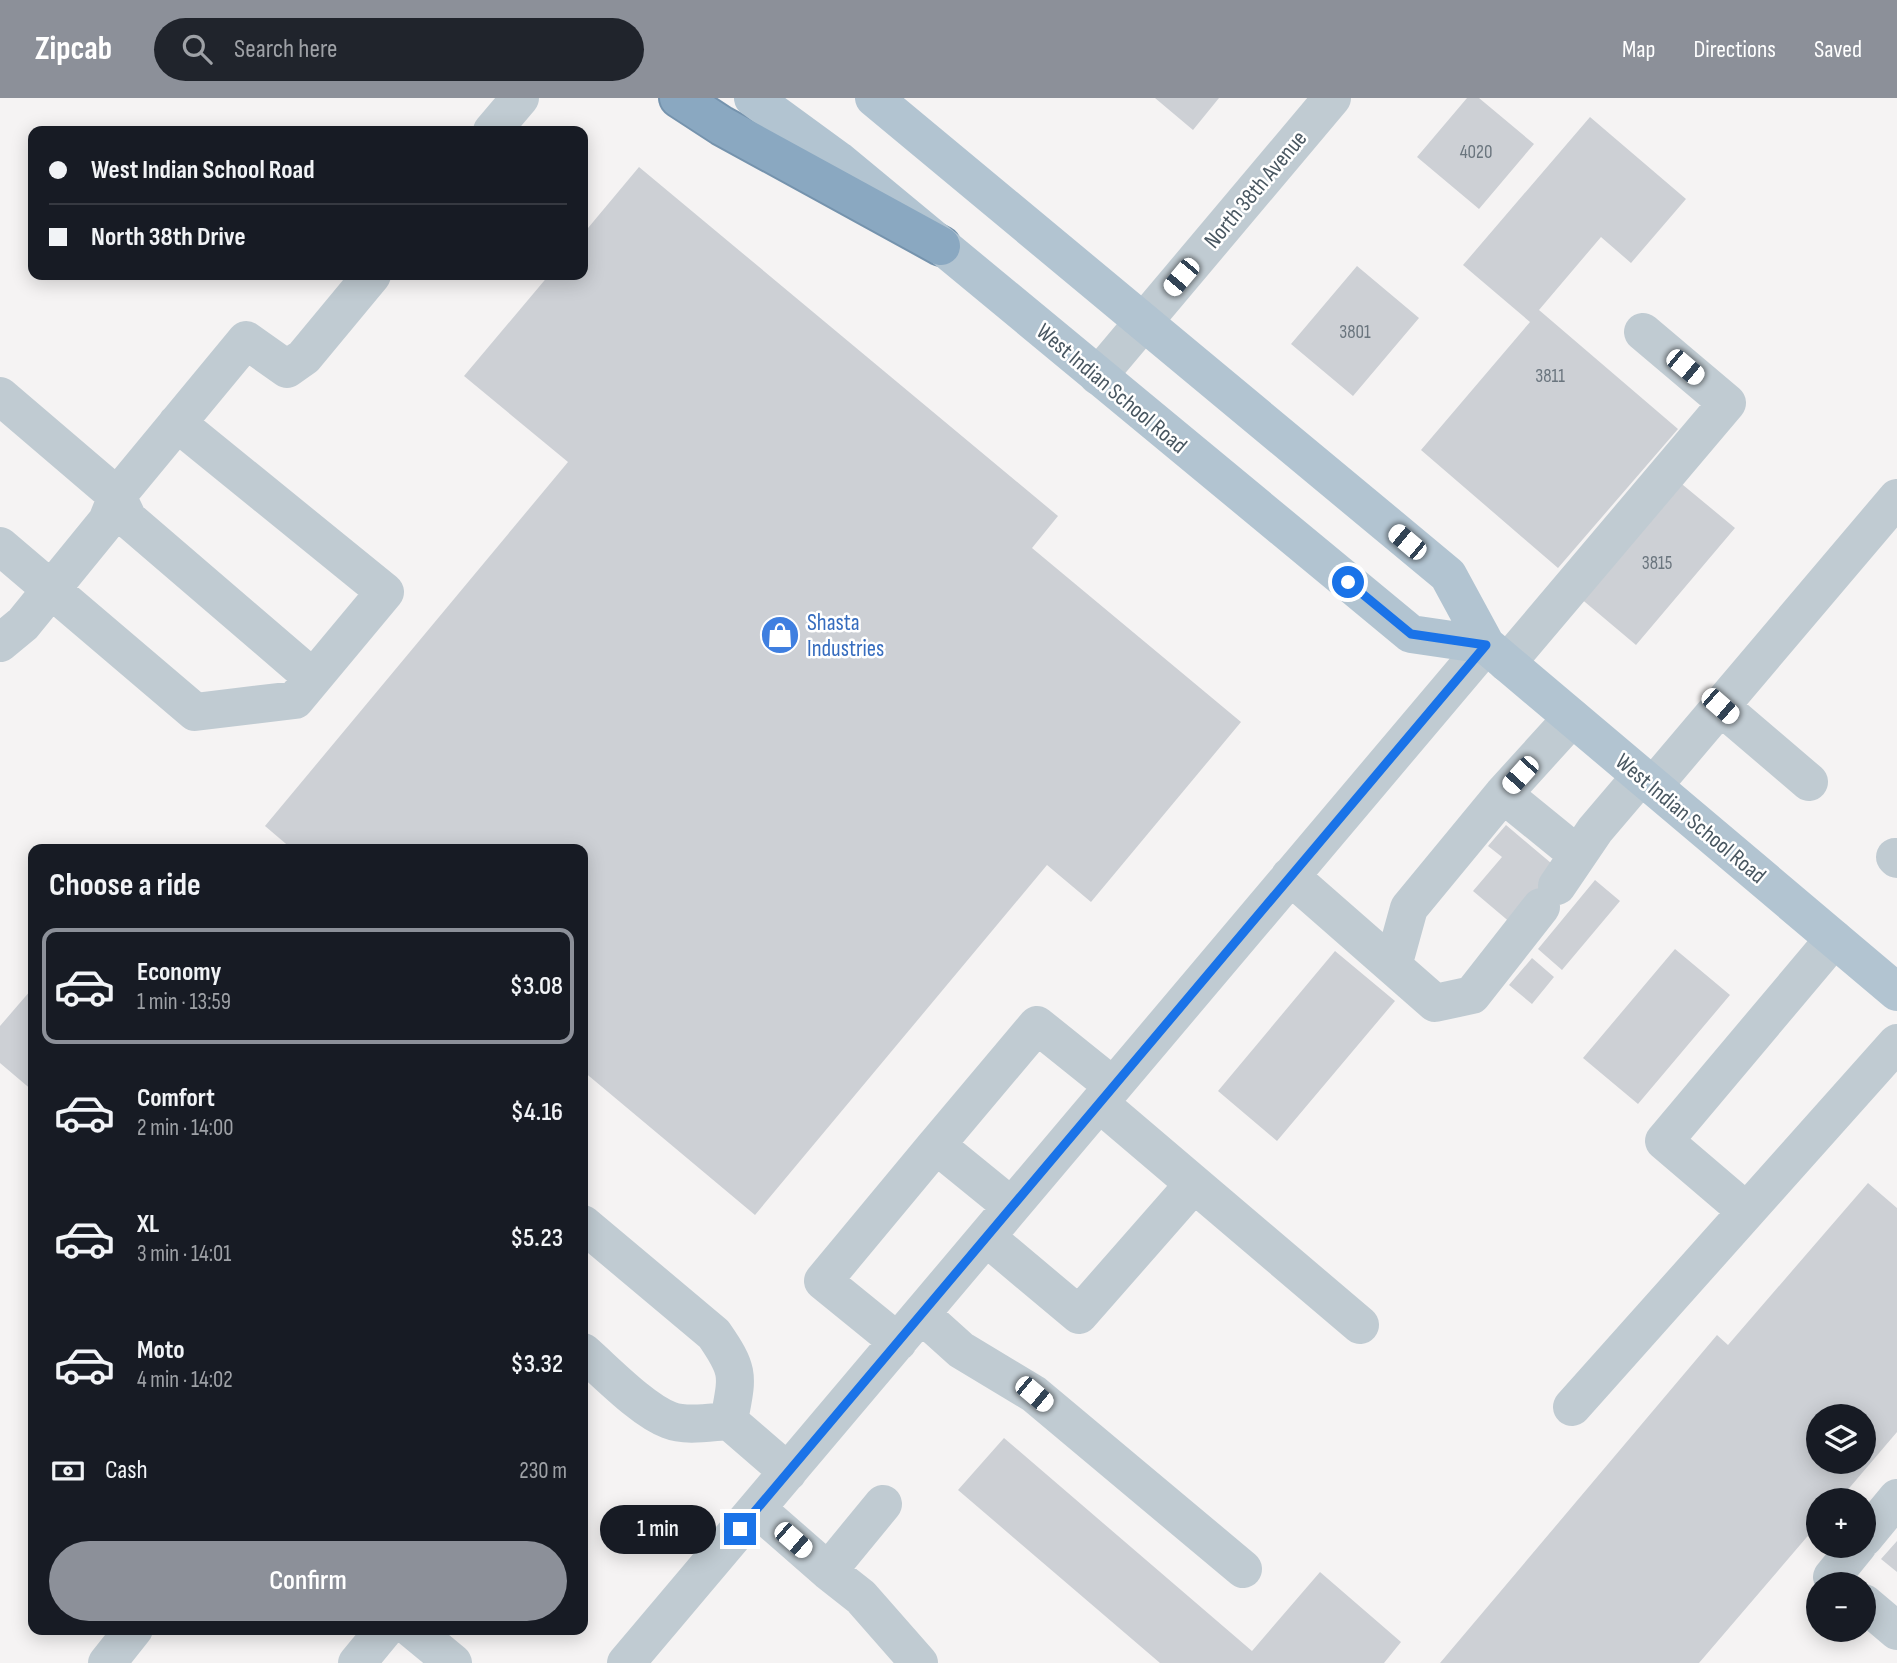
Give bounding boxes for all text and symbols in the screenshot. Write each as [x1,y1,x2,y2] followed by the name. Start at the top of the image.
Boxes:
[154,18,644,81] search box
[35,29,112,69] text: Zipcab
[178,30,216,68] icon: search
[234,34,337,65] text: Search here
[1622,35,1655,64] text: Map
[1693,35,1776,64] text: Directions
[1814,35,1862,64] text: Saved
[1198,125,1313,254] street label: North 38th Avenue
[1460,141,1492,164] house number: 4020
[91,155,315,186] text: West Indian School Road
[91,222,246,253] text: North 38th Drive
[1160,254,1203,300] car
[1030,318,1192,460] street label: West Indian School Road
[1339,321,1371,344] house number: 3801
[1663,345,1708,389] car
[1535,365,1565,388] house number: 3811
[1385,520,1430,564] car
[1642,552,1672,575] house number: 3815
[1332,566,1364,598] route start
[807,609,884,663] place label: Shasta Industries
[759,614,801,656] shop icon: Shasta Industries
[1698,684,1743,728] car
[1609,748,1771,890] street label: West Indian School Road
[1499,752,1542,798] car
[49,866,201,905] text: Choose a ride
[53,955,116,1018] icon: car
[137,957,221,988] text: Economy
[510,971,563,1002] text: $3.08
[137,988,231,1016] text: 1 min · 13:59
[53,1081,116,1144] icon: car
[137,1083,215,1114] text: Comfort
[511,1097,563,1128] text: $4.16
[137,1114,233,1142] text: 2 min · 14:00
[53,1207,116,1270] icon: car
[137,1209,159,1240] text: XL
[510,1223,563,1254] text: $5.23
[137,1240,231,1268] text: 3 min · 14:01
[53,1333,116,1396] icon: car
[137,1335,185,1366] text: Moto
[511,1349,563,1380] text: $3.32
[137,1366,233,1394] text: 4 min · 14:02
[1012,1372,1057,1416] car
[1806,1404,1876,1642] map controls
[1806,1404,1876,1474] button: layers
[49,1452,87,1490] icon: cash
[105,1455,148,1486] text: Cash
[519,1457,567,1485] text: 230 m
[1806,1488,1876,1558] button: +
[600,1504,716,1554] callout: 1 min
[724,1513,756,1545] route end
[637,1515,679,1543] text: 1 min
[771,1518,816,1562] car
[49,1541,567,1621] button: Confirm
[1806,1572,1876,1642] button: −

